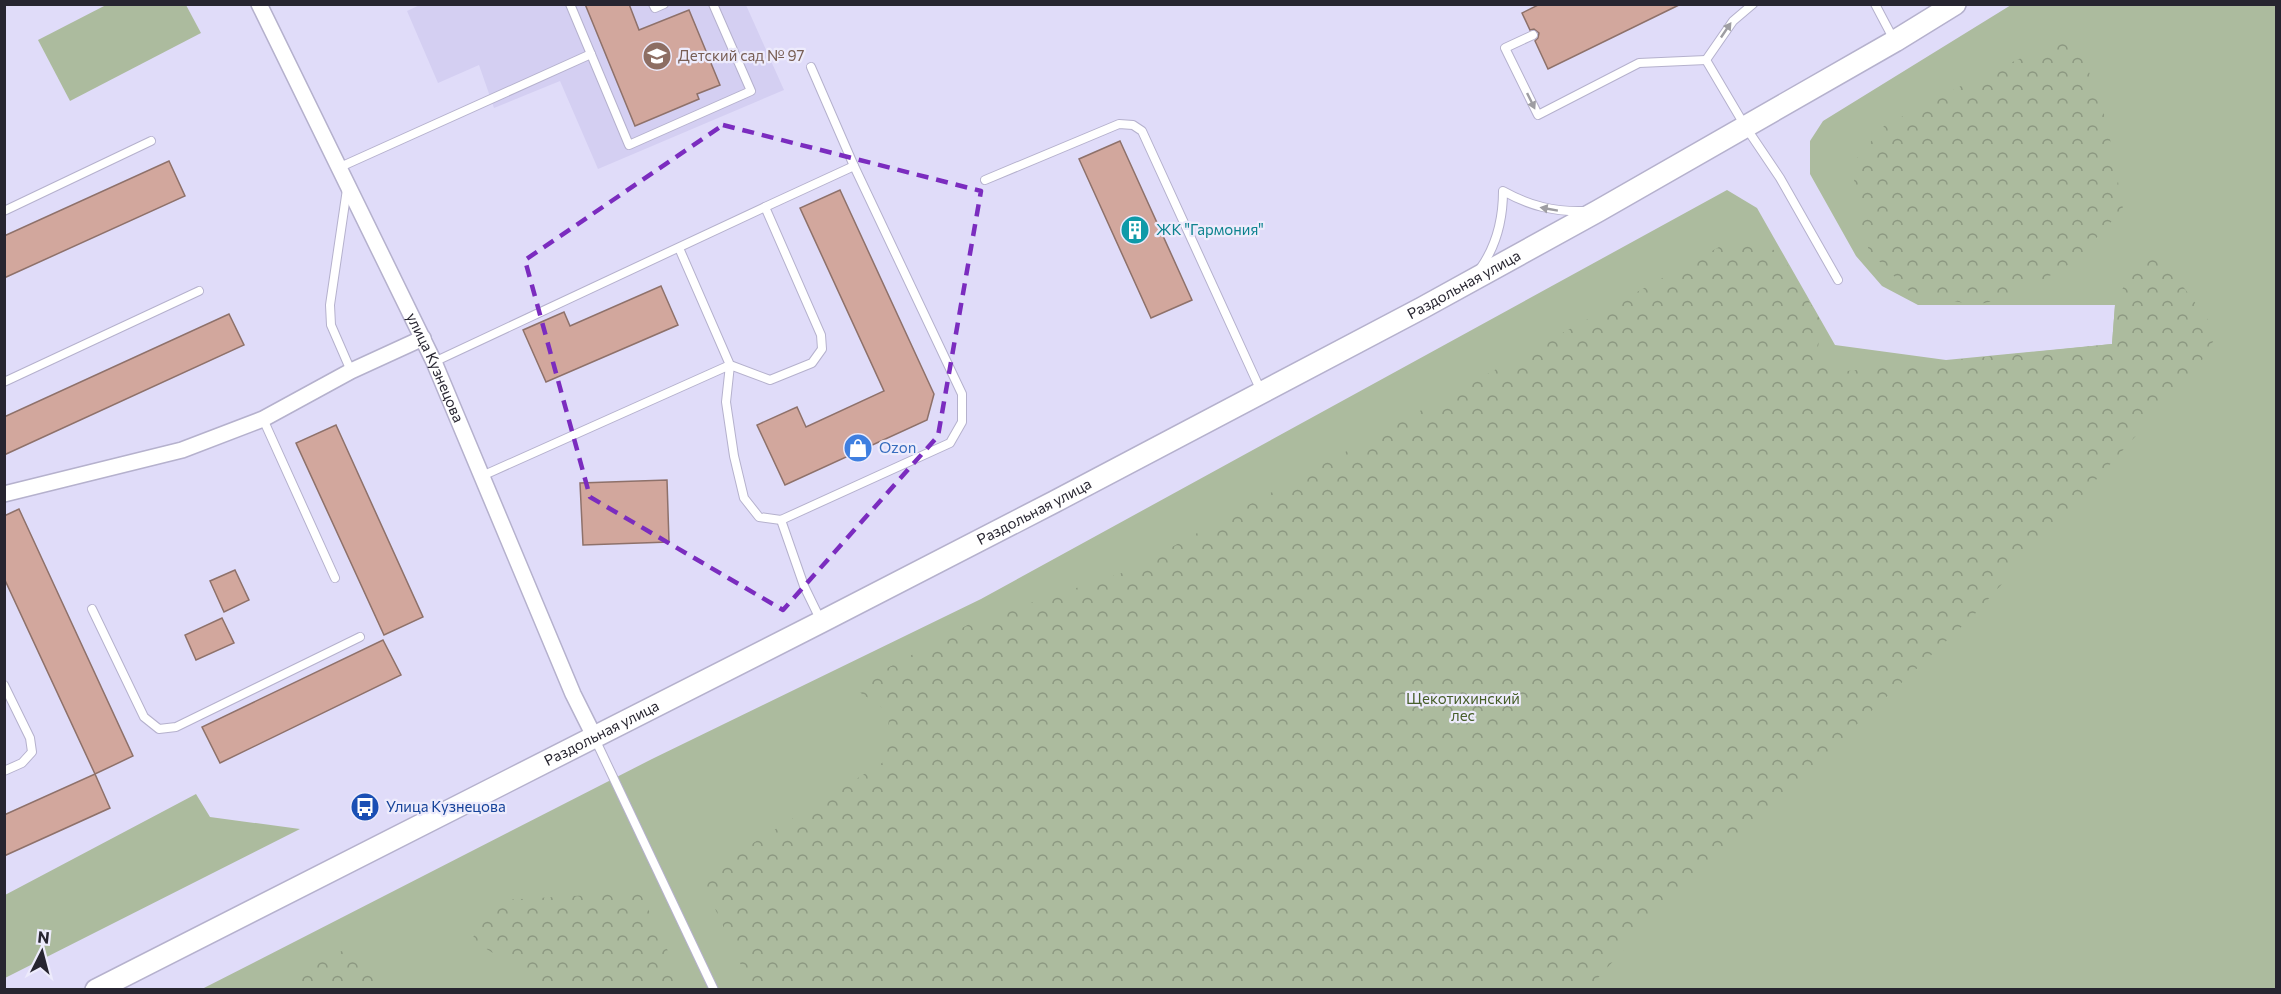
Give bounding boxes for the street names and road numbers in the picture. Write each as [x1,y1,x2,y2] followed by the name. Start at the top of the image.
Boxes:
[1404,246,1523,322] street label: Раздольная улица
[403,309,468,425] street label: улица Кузнецова
[973,474,1094,548] street label: Раздольная улица
[541,696,662,769] street label: Раздольная улица

